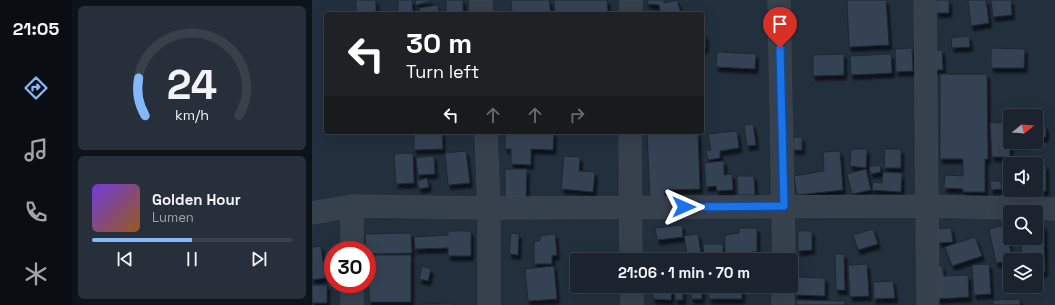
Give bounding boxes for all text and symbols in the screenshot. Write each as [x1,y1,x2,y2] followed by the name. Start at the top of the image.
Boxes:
[763,7.0,797,48] pin
[769,13,791,35] icon: arrive
[13,17,59,40] text: 21:05
[406,25,472,61] text: 30 m
[340,28,392,80] icon: left
[167,58,217,111] text: 24
[406,60,479,83] text: Turn left
[22,74,50,102] icon: directions
[440,104,462,126] icon: left
[482,104,504,126] icon: ahead
[524,104,546,126] icon: ahead
[566,104,588,126] icon: right
[175,105,209,123] text: km/h
[1003,109,1043,149] north arrow
[1003,109,1043,293] map controls
[22,136,50,164] icon: music
[1003,157,1043,197] button: sound
[663,186,705,228] position arrow
[152,190,241,209] text: Golden Hour
[22,198,50,226] icon: phone
[1003,205,1043,245] button: search
[152,209,194,226] text: Lumen
[324,241,376,293] speed limit sign: 30
[114,248,136,270] icon: previous
[181,248,203,270] icon: pause
[248,248,270,270] icon: next
[1003,253,1043,293] button: layers
[22,260,50,288] icon: climate
[618,263,750,282] text: 21:06 · 1 min · 70 m

